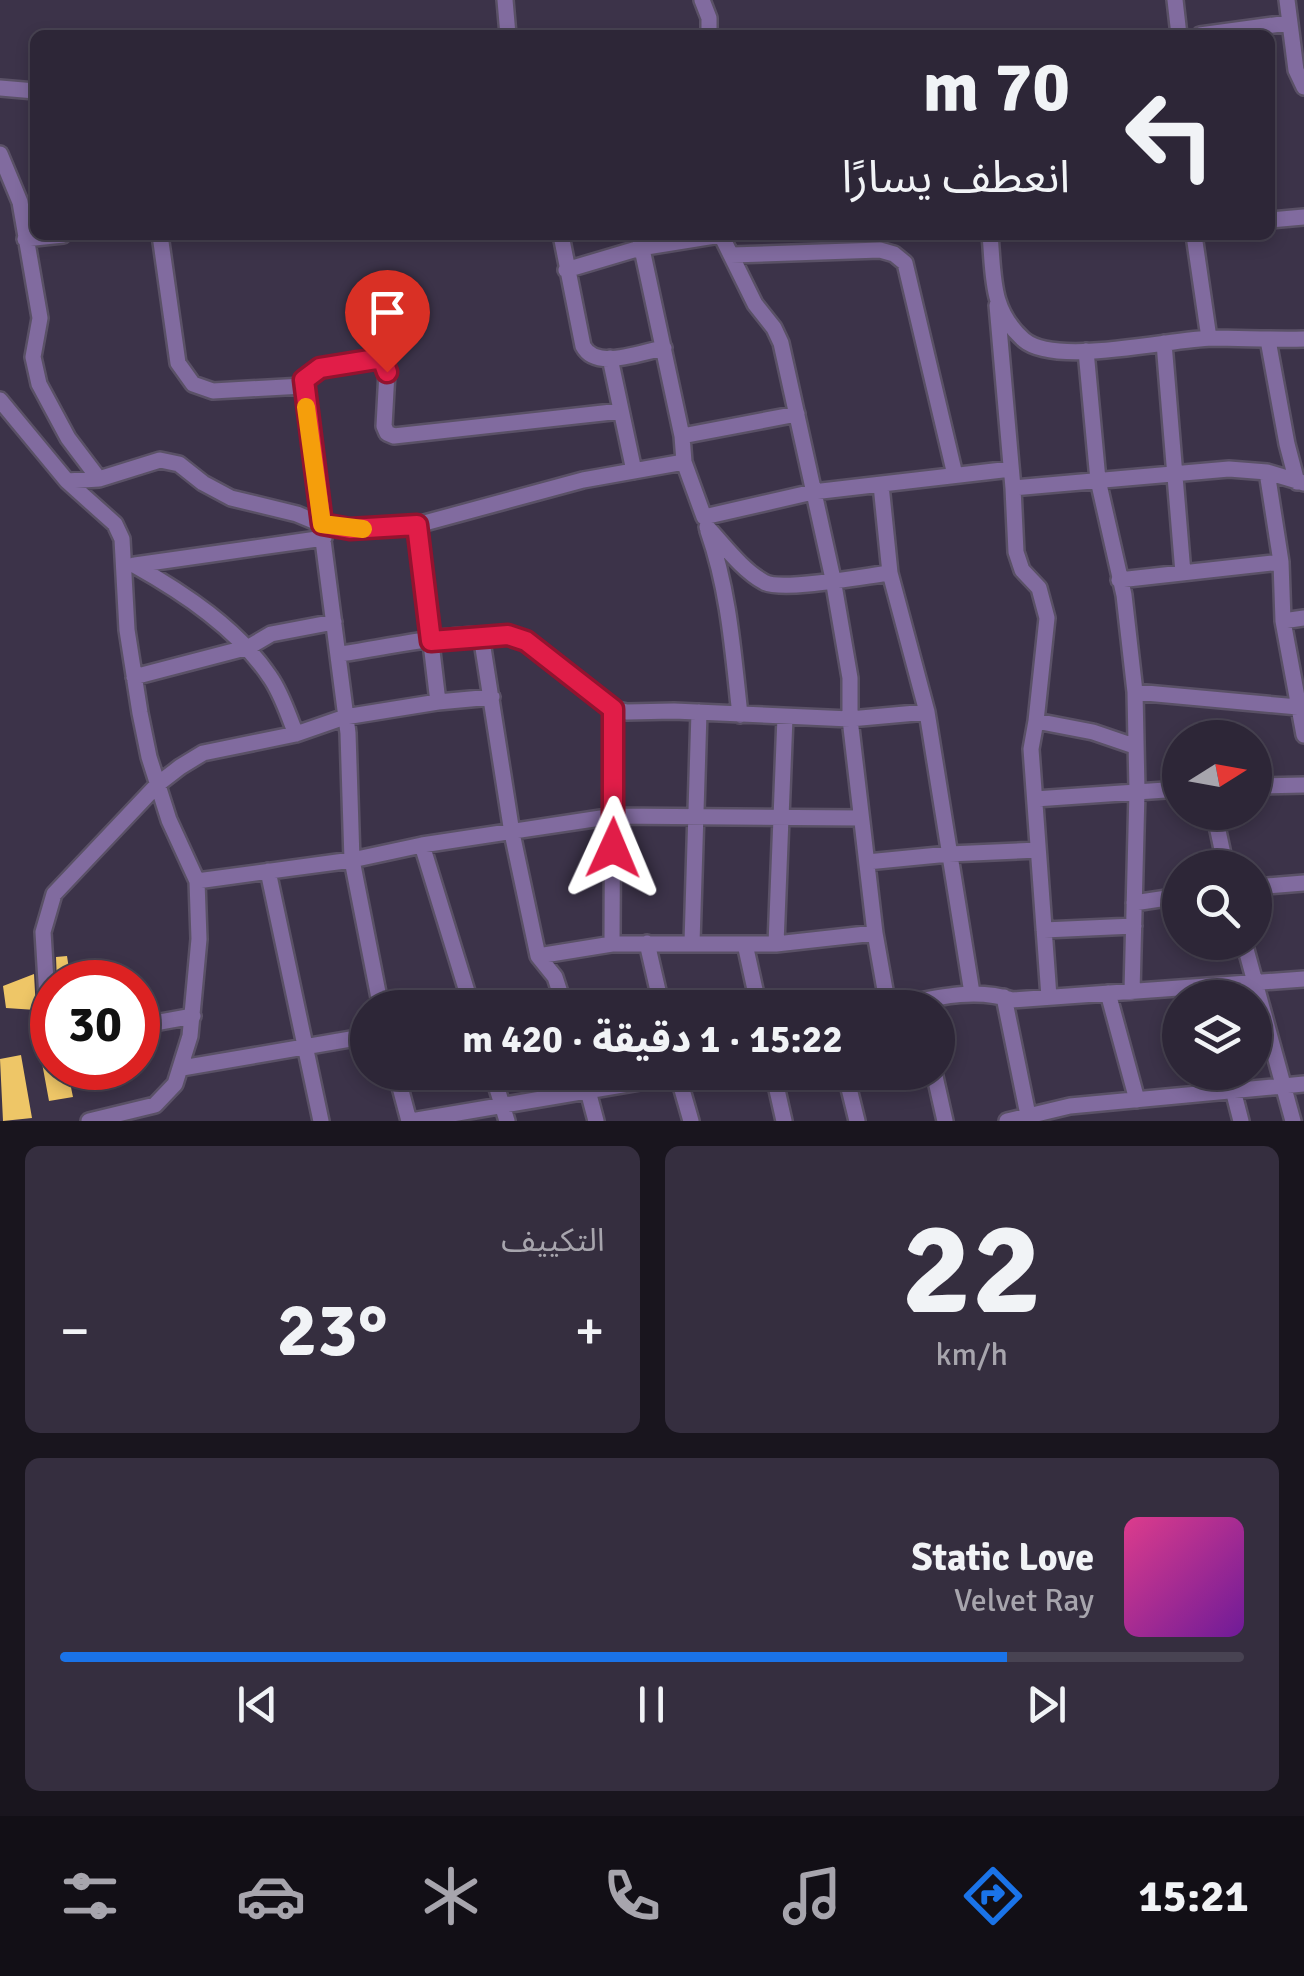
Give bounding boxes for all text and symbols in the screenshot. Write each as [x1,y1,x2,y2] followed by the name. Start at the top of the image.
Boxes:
[922,44,1070,130] text: 70 m
[1105,70,1235,200] icon: left
[842,150,1070,205] text: انعطف يسارًا
[345,270,430,373] pin
[360,285,415,340] icon: arrive
[1162,720,1272,830] north arrow
[1162,720,1272,1090] map controls
[561,796,665,900] position arrow
[1162,850,1272,960] button: search
[30,960,160,1090] speed limit sign: 30
[1162,980,1272,1090] button: layers
[462,1016,843,1063] text: 15:22 · 1 دقيقة · 420 m
[902,1190,1042,1350] text: 22
[501,1221,605,1260] text: التكييف
[277,1284,388,1377] text: 23°
[60,1297,90,1365] text: −
[575,1297,605,1365] text: +
[936,1335,1008,1374] text: km/h
[912,1534,1094,1581] text: Static Love
[954,1581,1094,1620] text: Velvet Ray
[230,1677,285,1732] icon: previous
[624,1677,679,1732] icon: pause
[1019,1677,1074,1732] icon: next
[55,1861,125,1931] icon: filters
[236,1861,306,1931] icon: car
[416,1861,486,1931] icon: climate
[597,1861,667,1931] icon: phone
[777,1861,847,1931] icon: music
[958,1861,1028,1931] icon: directions
[1138,1869,1249,1924] text: 15:21

